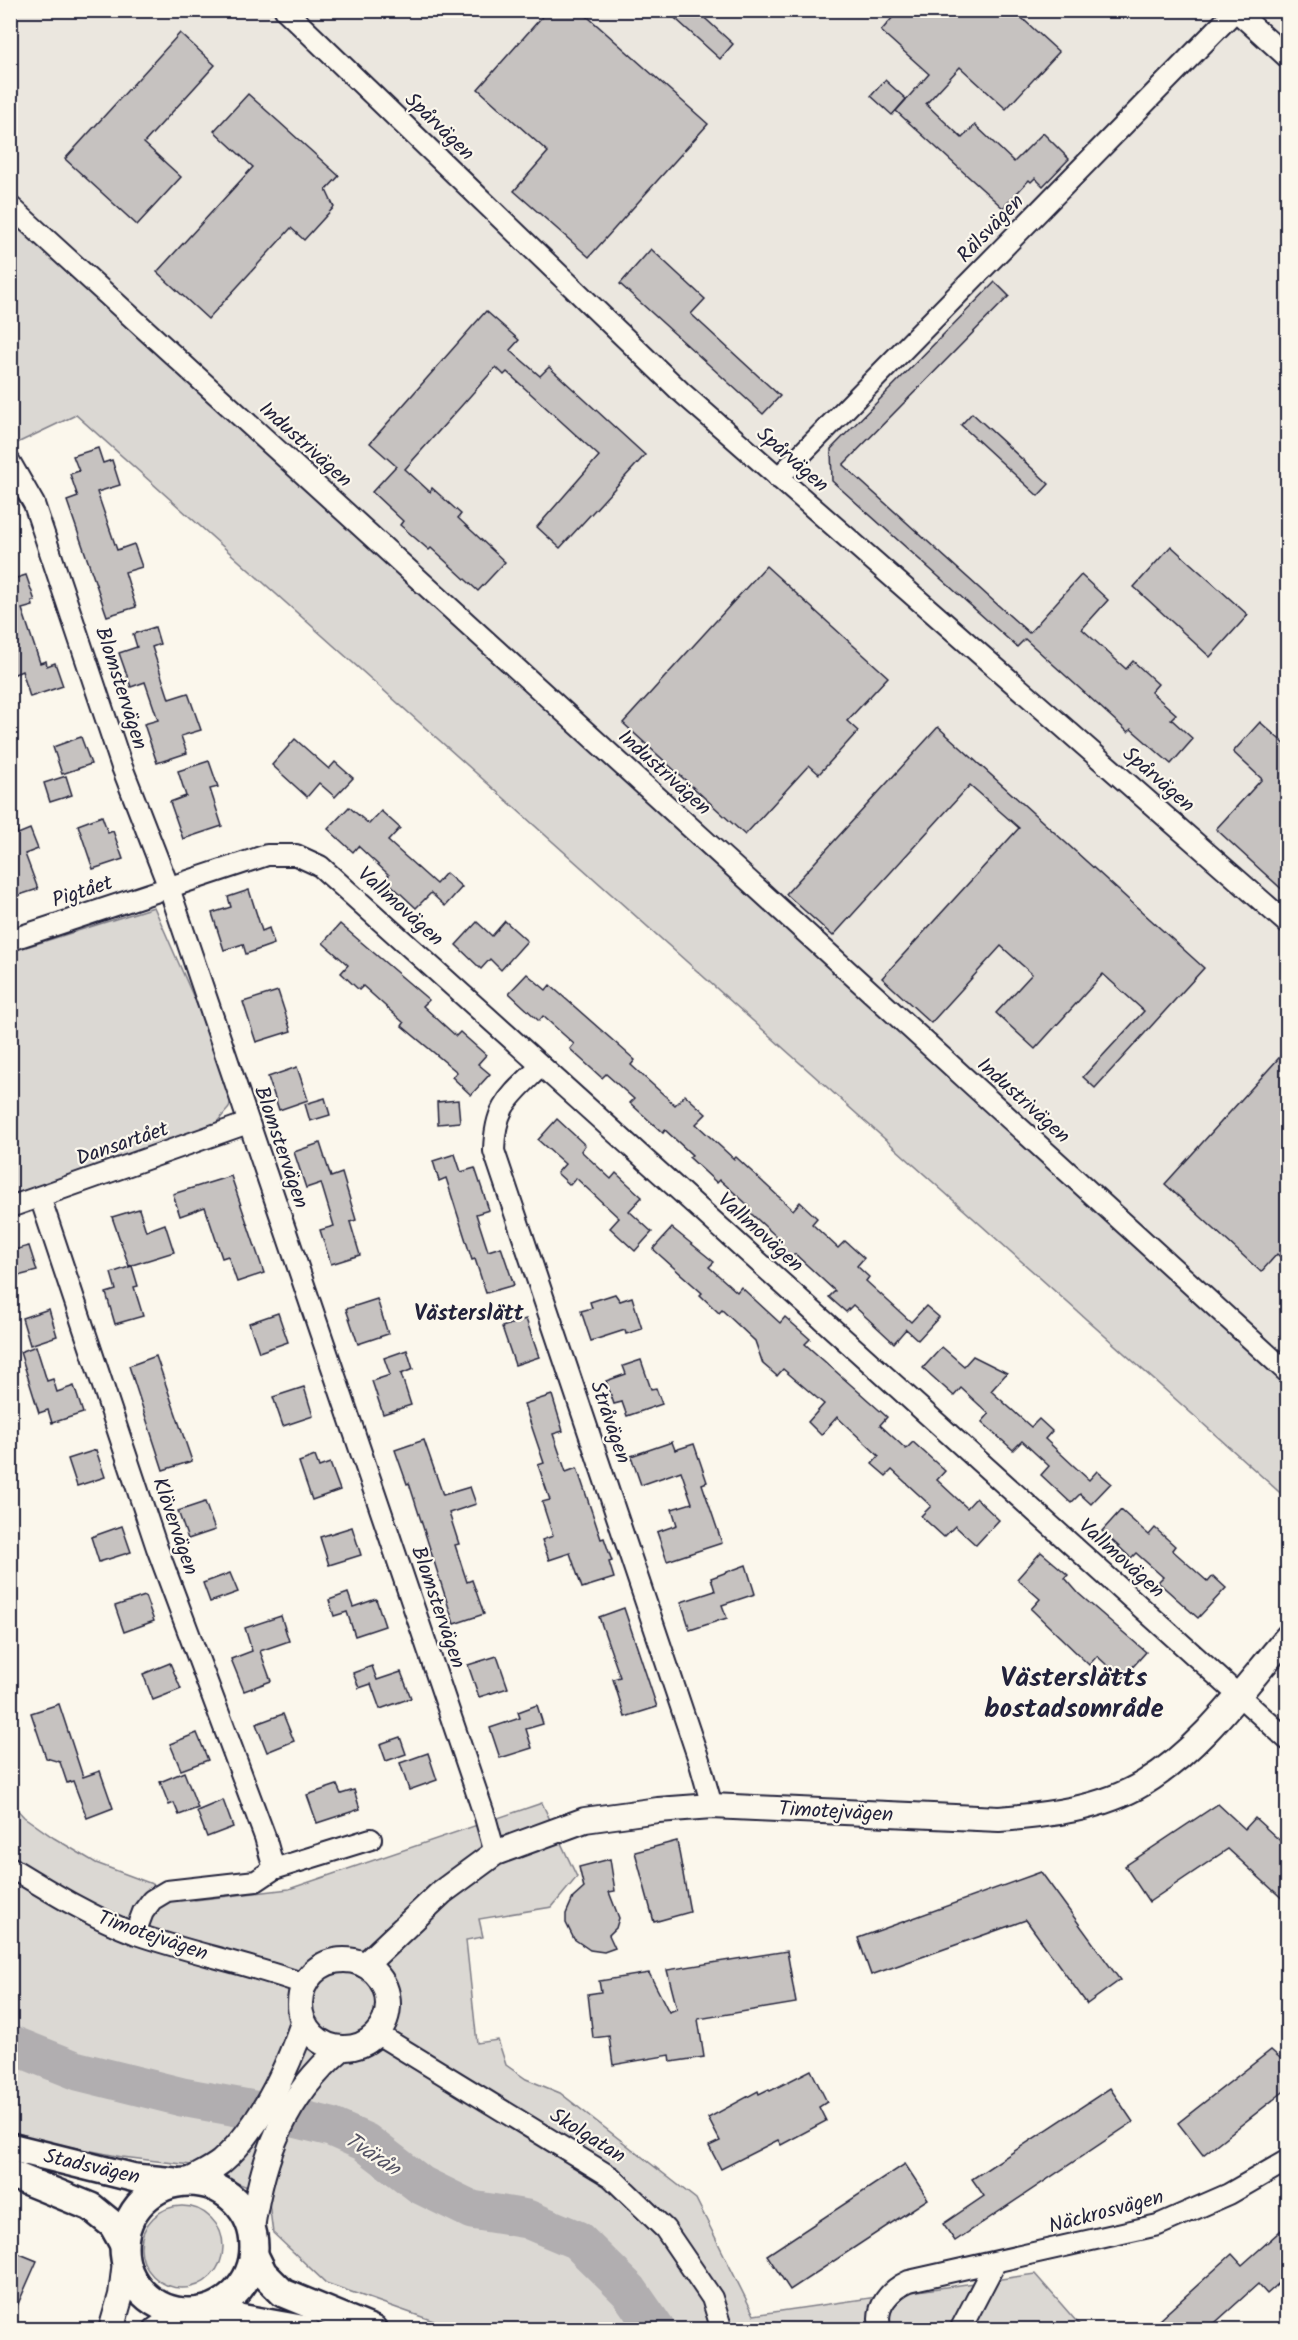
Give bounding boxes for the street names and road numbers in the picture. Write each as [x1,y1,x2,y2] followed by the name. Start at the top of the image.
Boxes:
[396,85,482,169] street label: Spårvägen
[949,187,1033,271] street label: Rälsvägen
[251,394,359,496] street label: Industrivägen
[748,419,836,501] street label: Spårvägen
[85,623,156,754] street label: Blomstervägen
[610,722,718,824] street label: Industrivägen
[1114,739,1202,821] street label: Spårvägen
[349,859,451,955] street label: Vallmovägen
[48,867,118,918] street label: Pigtået
[969,1050,1077,1152] street label: Industrivägen
[244,1082,317,1213] street label: Blomstervägen
[72,1113,174,1176] street label: Dansartået
[709,1185,811,1281] street label: Vallmovägen
[580,1377,639,1468] street label: Stråvägen
[142,1473,207,1580] street label: Klövervägen
[1070,1511,1172,1607] street label: Vallmovägen
[401,1542,474,1673] street label: Blomstervägen
[778,1793,894,1832] street label: Timotejvägen
[93,1902,212,1971] street label: Timotejvägen
[543,2100,632,2173] street label: Skolgatan
[40,2140,143,2195] street label: Stadsvägen
[1045,2181,1168,2244] street label: Näckrosvägen

